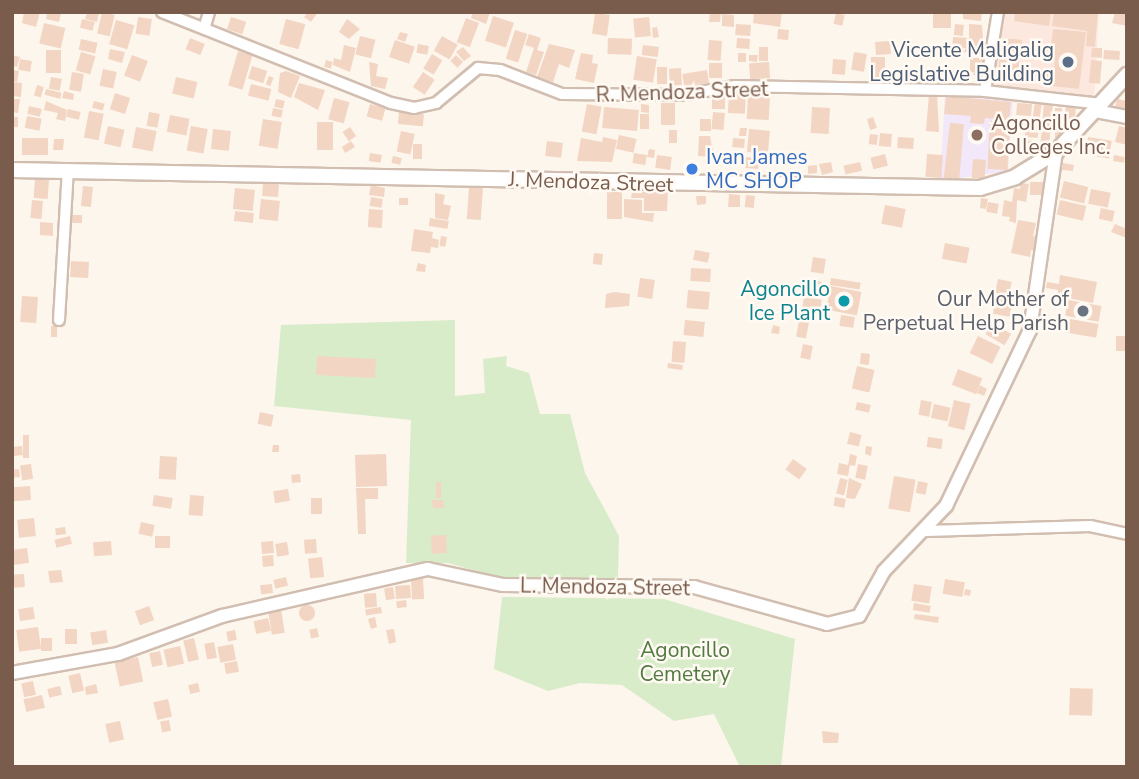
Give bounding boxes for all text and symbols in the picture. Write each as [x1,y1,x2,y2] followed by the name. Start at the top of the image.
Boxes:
[869,37,1054,87] place label: Vicente Maligalig Legislative Building
[1060,54,1076,70] marker: Vicente Maligalig Legislative Building
[595,76,769,108] street label: R. Mendoza Street
[991,110,1111,160] place label: Agoncillo Colleges Inc.
[969,127,985,143] marker: Agoncillo Colleges Inc.
[706,144,808,194] place label: Ivan James MC SHOP
[684,161,700,177] marker: Ivan James MC SHOP
[508,167,674,197] street label: J. Mendoza Street
[740,276,830,326] place label: Agoncillo Ice Plant
[863,286,1069,336] place label: Our Mother of Perpetual Help Parish
[836,293,852,309] marker: Agoncillo Ice Plant
[1075,303,1091,319] marker: Our Mother of Perpetual Help Parish
[520,573,690,601] street label: L. Mendoza Street
[639,637,731,687] park label: Agoncillo Cemetery

